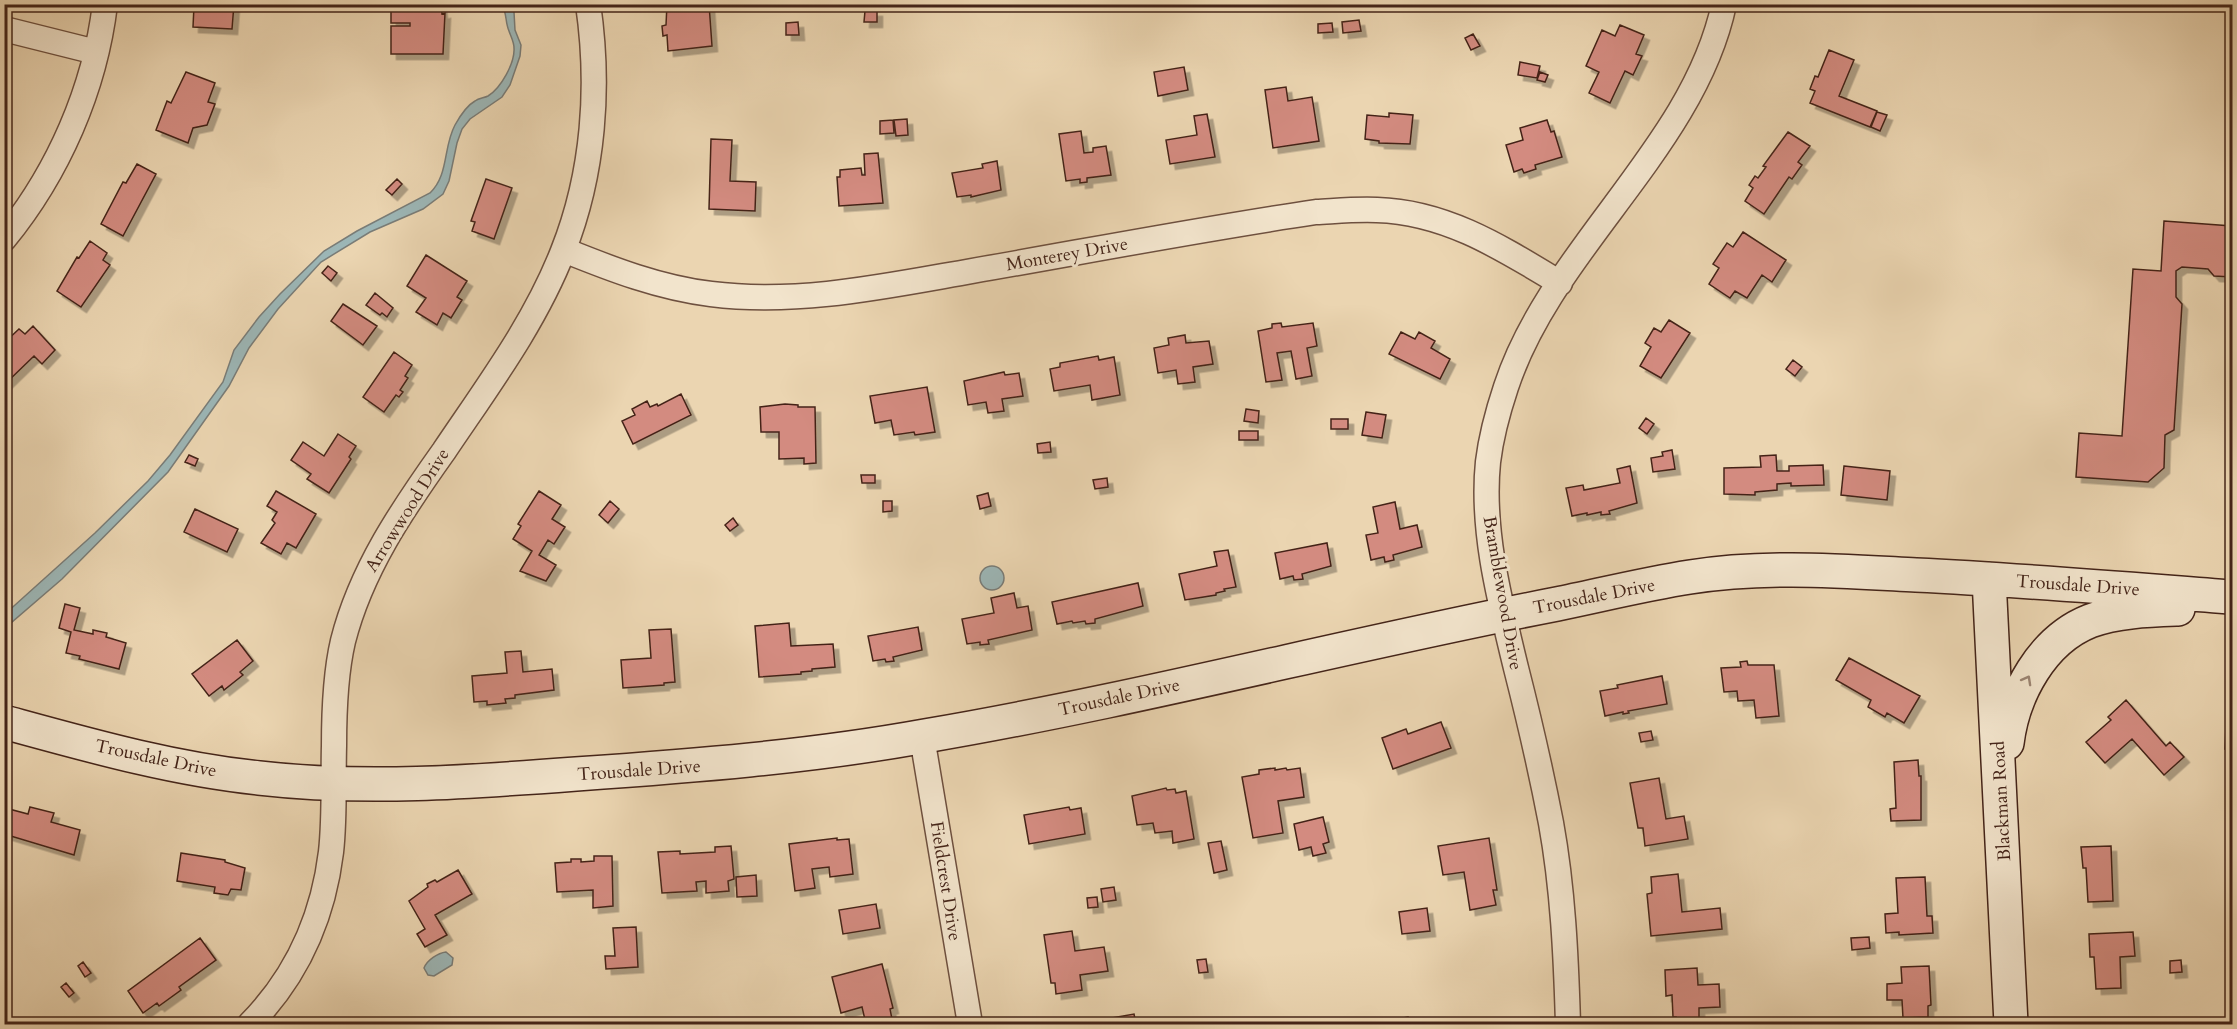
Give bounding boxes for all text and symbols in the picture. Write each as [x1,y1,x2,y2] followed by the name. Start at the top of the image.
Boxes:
[1004,231,1130,278] street label: Monterey Drive
[359,443,456,577] street label: Arrowwood Drive
[1477,514,1528,672] street label: Bramblewood Drive
[2015,569,2141,602] street label: Trousdale Drive
[1531,572,1657,621] street label: Trousdale Drive
[1056,672,1182,723] street label: Trousdale Drive
[2020,676,2031,687] one-way arrow
[93,733,219,784] street label: Trousdale Drive
[1986,740,2017,862] street label: Blackman Road
[576,754,702,787] street label: Trousdale Drive
[924,820,967,943] street label: Fieldcrest Drive

